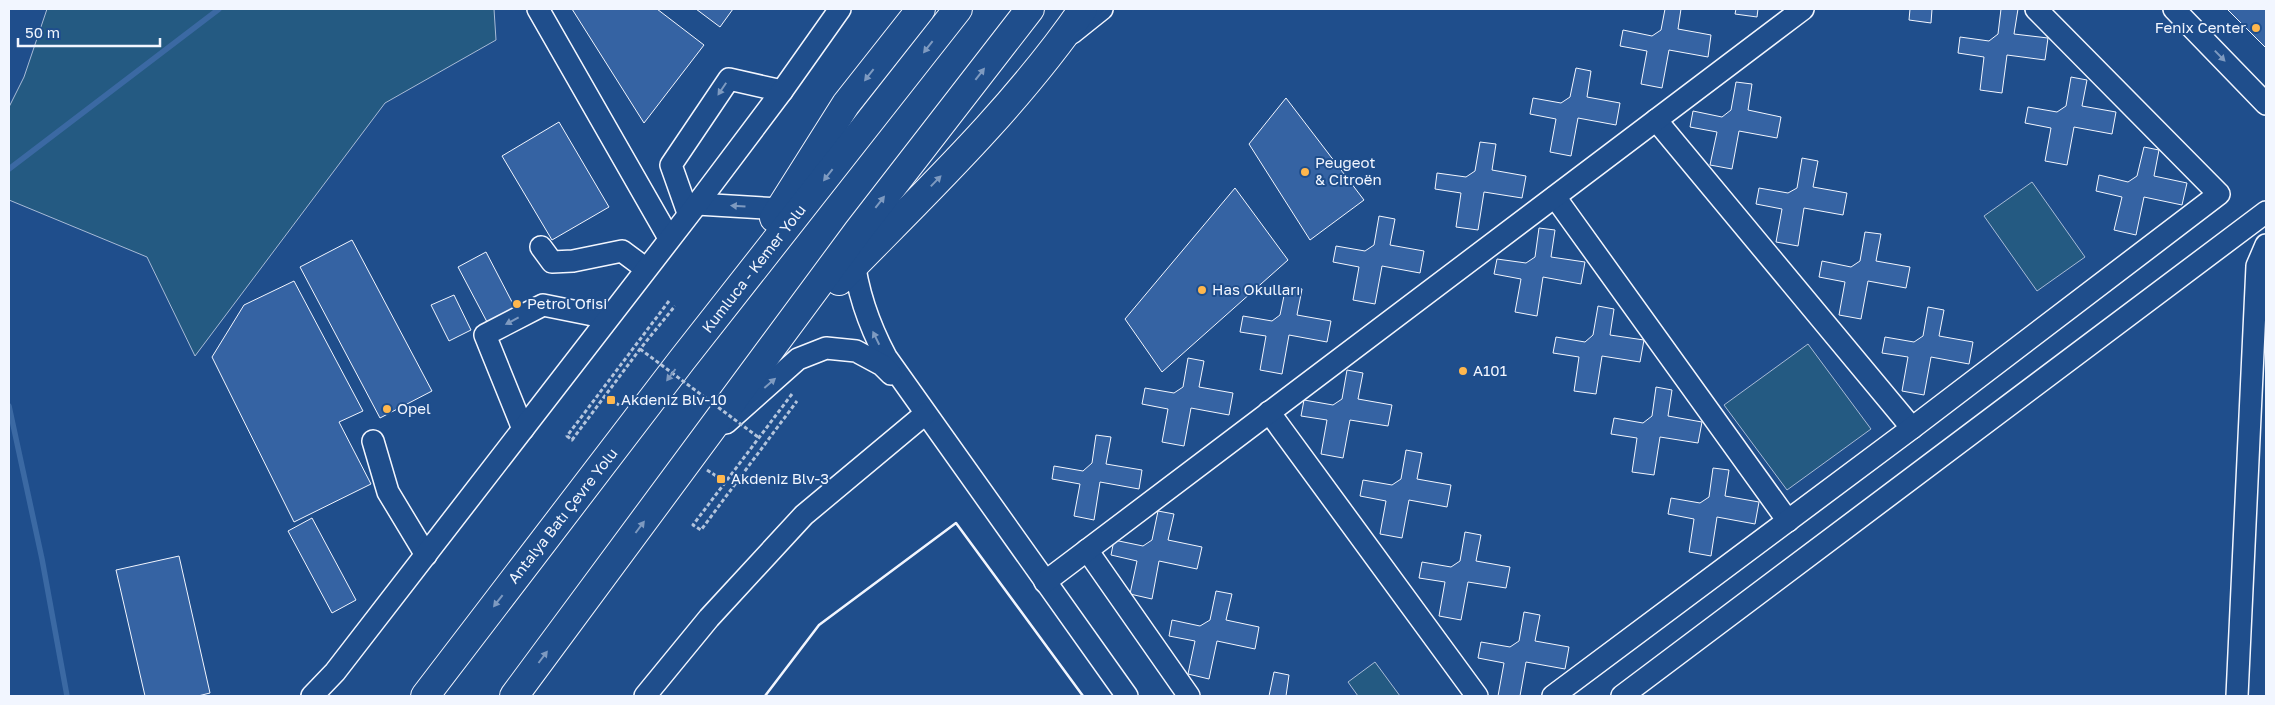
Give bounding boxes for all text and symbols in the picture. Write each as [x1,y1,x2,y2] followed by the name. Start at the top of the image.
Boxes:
[18,15,160,47] scale bar
[2155,18,2246,36] place label: Fenix Center
[2250,22,2262,34] marker: Fenix Center
[25,23,60,41] text: 50 m
[923,40,934,53] one-way arrow
[2214,50,2226,62] one-way arrow
[864,68,875,81] one-way arrow
[974,68,985,81] one-way arrow
[718,82,727,96] one-way arrow
[1315,153,1382,188] place label: Peugeot & Citroën
[1299,166,1311,178] marker: Peugeot & Citroën
[822,168,833,181] one-way arrow
[930,176,942,188] one-way arrow
[875,196,886,209] one-way arrow
[698,201,809,336] street label: Kumluca - Kemer Yolu
[730,202,746,210] one-way arrow
[1212,280,1300,298] place label: Has Okulları
[1196,284,1208,296] marker: Has Okulları
[527,294,607,312] place label: Petrol Ofisi
[511,298,523,310] marker: Petrol Ofisi
[505,317,519,325] one-way arrow
[872,331,880,345] one-way arrow
[1473,361,1507,379] place label: A101
[1457,365,1469,377] marker: A101
[666,368,676,382] one-way arrow
[764,378,777,389] one-way arrow
[621,390,727,408] place label: Akdeniz Blv-10
[605,394,617,406] marker: Akdeniz Blv-10
[397,399,431,417] place label: Opel
[381,403,393,415] marker: Opel
[504,444,621,587] street label: Antalya Batı Çevre Yolu
[731,469,829,487] place label: Akdeniz Blv-3
[715,473,727,485] marker: Akdeniz Blv-3
[635,520,645,534] one-way arrow
[492,594,503,607] one-way arrow
[538,650,548,664] one-way arrow

